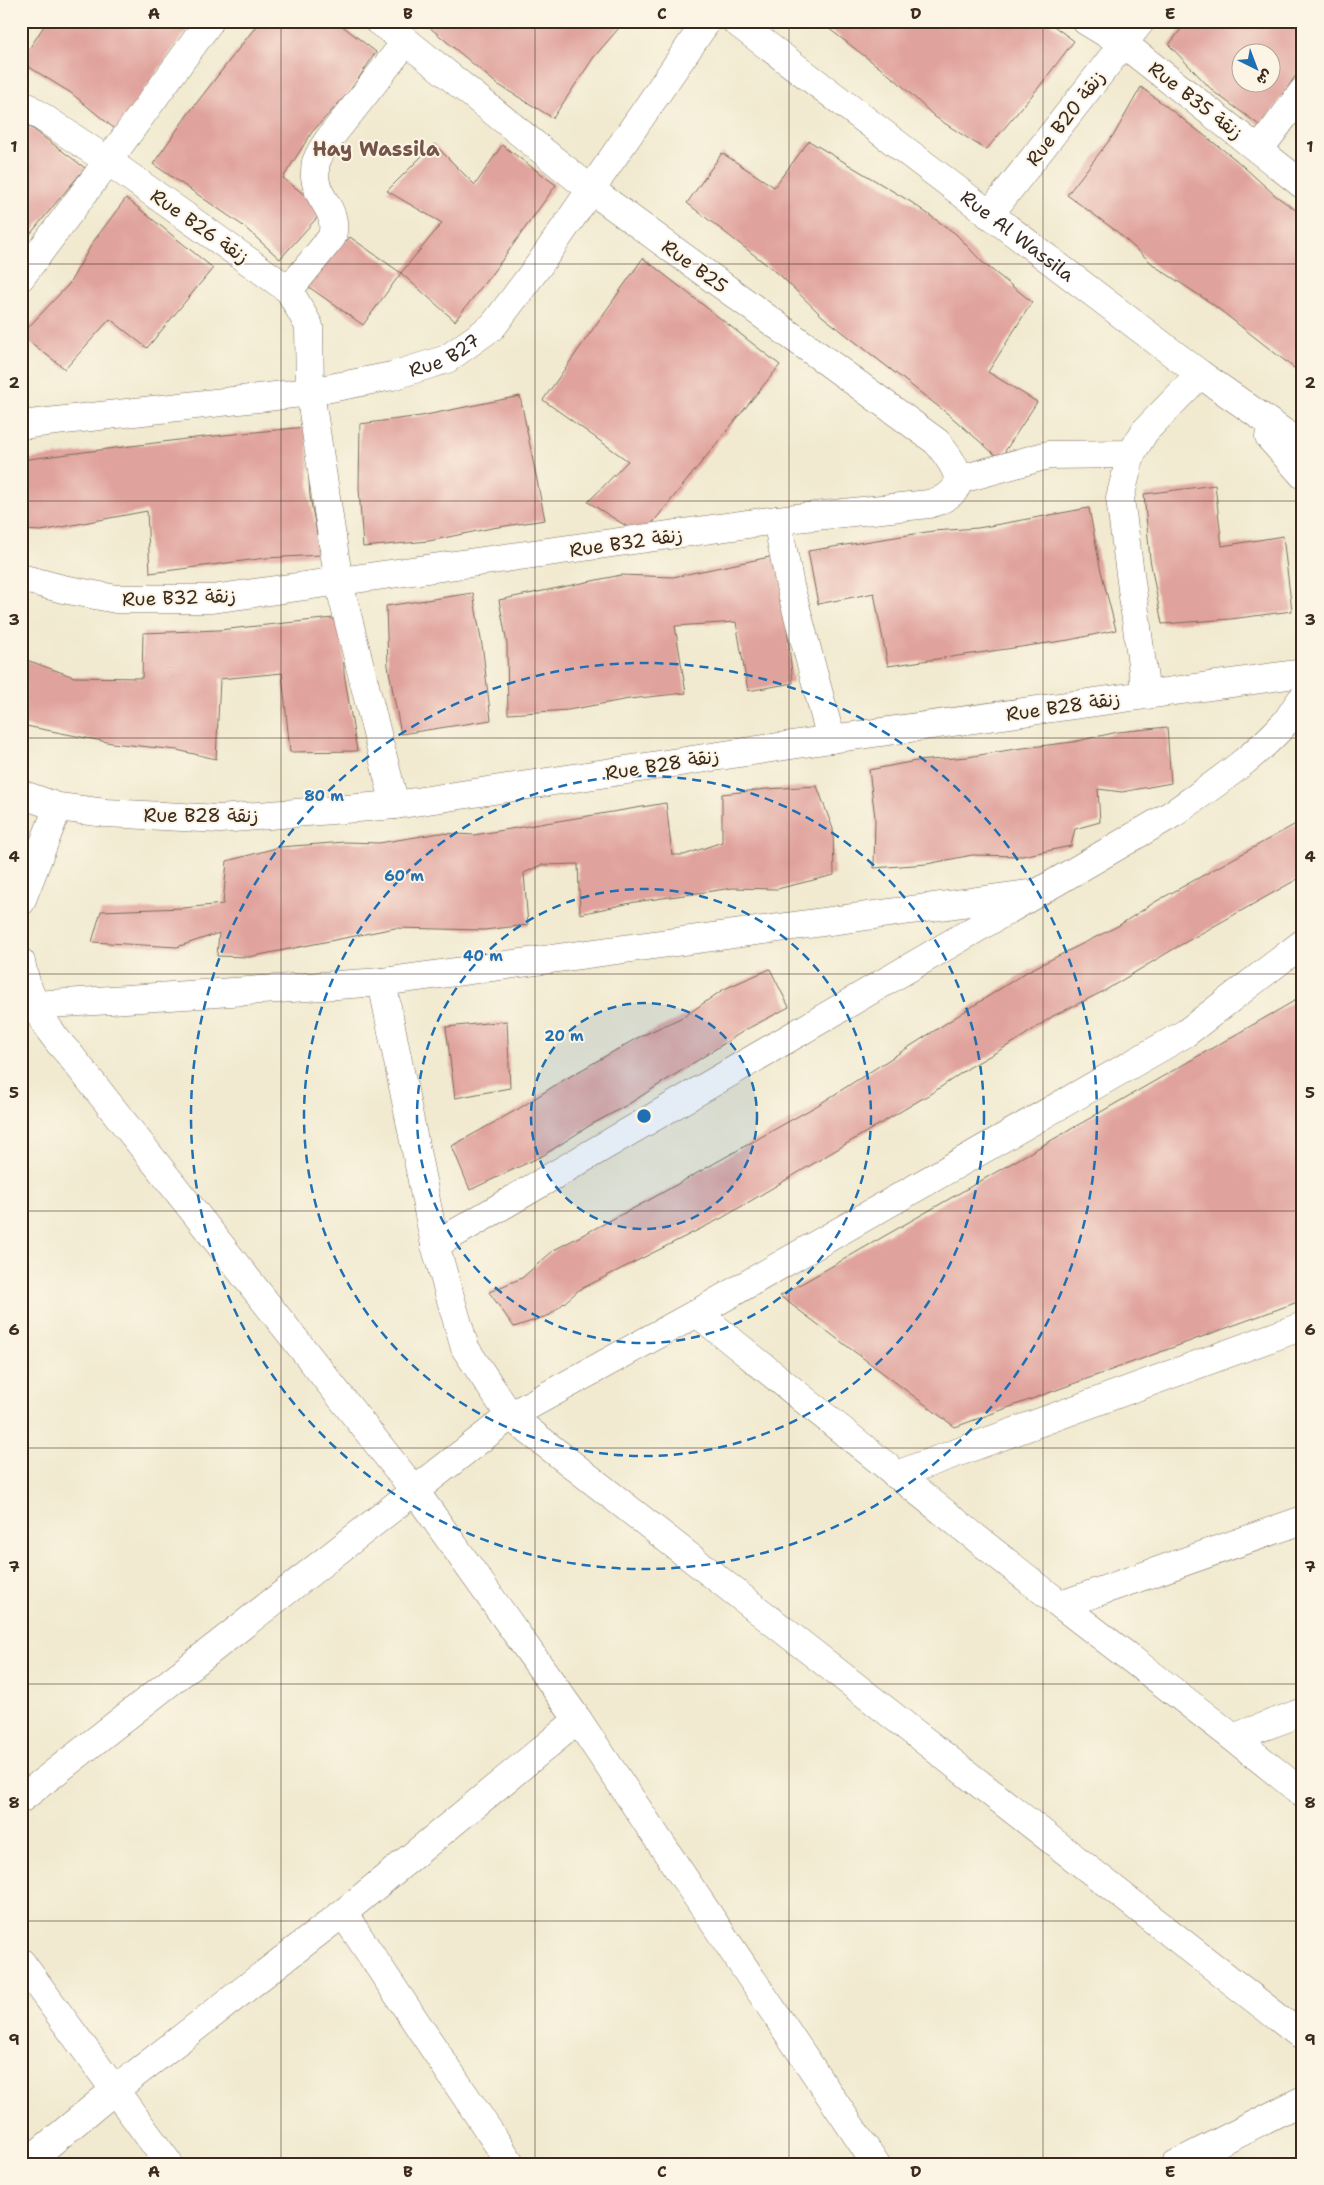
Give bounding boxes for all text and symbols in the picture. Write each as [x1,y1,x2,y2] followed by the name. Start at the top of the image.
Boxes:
[148,3,160,24] text: A
[403,3,413,24] text: B
[657,3,667,24] text: C
[910,3,922,24] text: D
[1165,3,1175,24] text: E
[1232,42,1282,92] north arrow
[1143,56,1248,145] street label: Rue B35 زنقة
[1020,65,1111,171] street label: Rue B20 زنقة
[1253,66,1276,90] text: ش
[10,136,18,157] text: 1
[312,136,440,162] district label: Hay Wassila
[1306,136,1314,157] text: 1
[146,183,254,270] street label: Rue B26 زنقة
[955,185,1080,287] street label: Rue Al Wassila
[657,234,733,299] street label: Rue B25
[406,328,485,383] street label: Rue B27
[8,372,20,393] text: 2
[1304,372,1316,393] text: 2
[568,522,684,563] street label: Rue B32 زنقة
[121,583,237,612] street label: Rue B32 زنقة
[8,609,20,630] text: 3
[1304,609,1316,630] text: 3
[1004,686,1122,727] street label: Rue B28 زنقة
[603,743,721,786] street label: Rue B28 زنقة
[304,786,344,806] text: 80 m
[144,803,258,828] street label: Rue B28 زنقة
[8,846,20,867] text: 4
[1304,846,1316,867] text: 4
[384,866,424,886] text: 60 m
[463,946,503,966] text: 40 m
[544,1026,584,1046] text: 20 m
[9,1082,19,1103] text: 5
[1305,1082,1315,1103] text: 5
[635,1107,653,1125] centre of rings
[8,1319,20,1340] text: 6
[1304,1319,1316,1340] text: 6
[8,1556,20,1577] text: 7
[1304,1556,1316,1577] text: 7
[8,1792,20,1813] text: 8
[1304,1792,1316,1813] text: 8
[8,2029,20,2050] text: 9
[1304,2029,1316,2050] text: 9
[148,2161,160,2182] text: A
[403,2161,413,2182] text: B
[657,2161,667,2182] text: C
[910,2161,922,2182] text: D
[1165,2161,1175,2182] text: E

